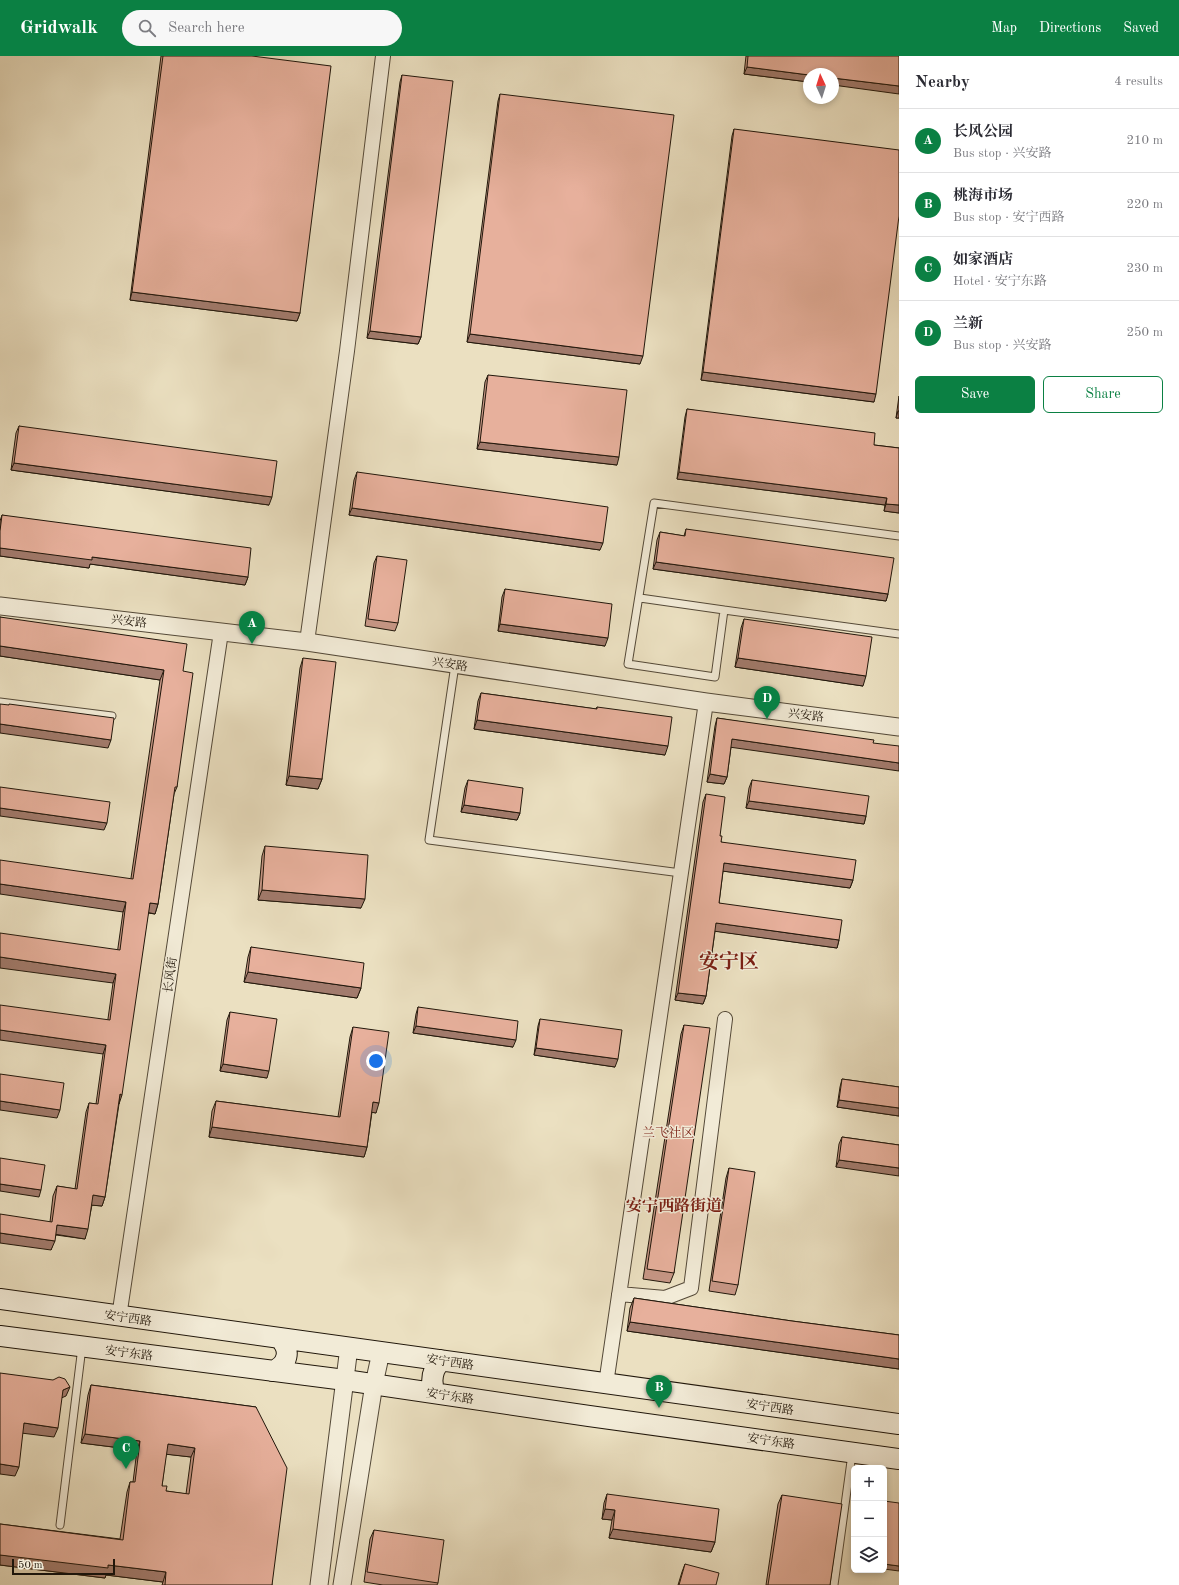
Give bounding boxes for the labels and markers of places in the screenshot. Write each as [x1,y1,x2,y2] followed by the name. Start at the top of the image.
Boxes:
[239,611,265,644] pin: A
[754,686,780,719] pin: D
[646,1375,672,1408] pin: B
[113,1436,139,1469] pin: C

